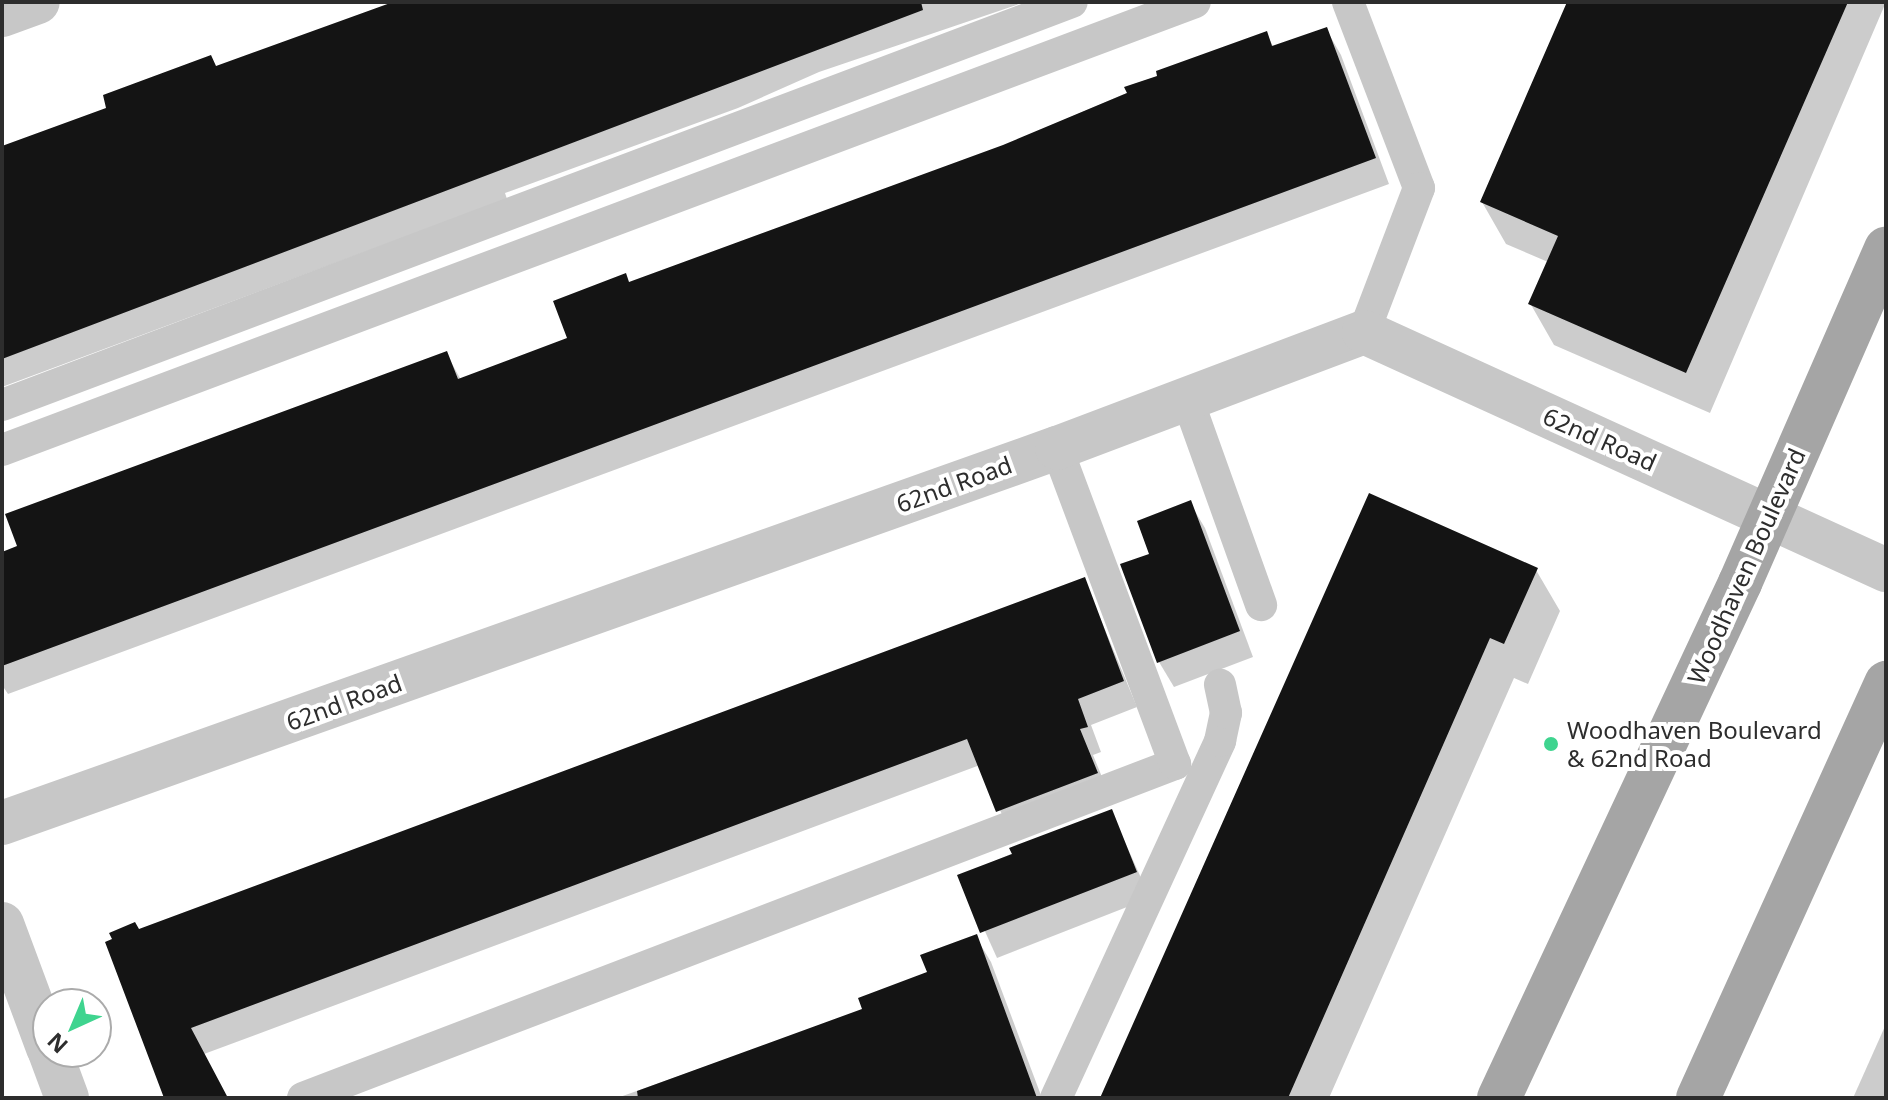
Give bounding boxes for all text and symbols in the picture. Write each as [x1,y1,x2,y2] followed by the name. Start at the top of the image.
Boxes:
[1539,401,1661,477] street label: 62nd Road
[1681,444,1811,688] street label: Woodhaven Boulevard
[892,450,1016,518] street label: 62nd Road
[282,668,406,736] street label: 62nd Road
[1567,716,1822,772] place label: Woodhaven Boulevard & 62nd Road
[1542,735,1560,753] marker: Woodhaven Boulevard & 62nd Road
[32,988,112,1068] north arrow
[40,1027,74,1061] text: N

